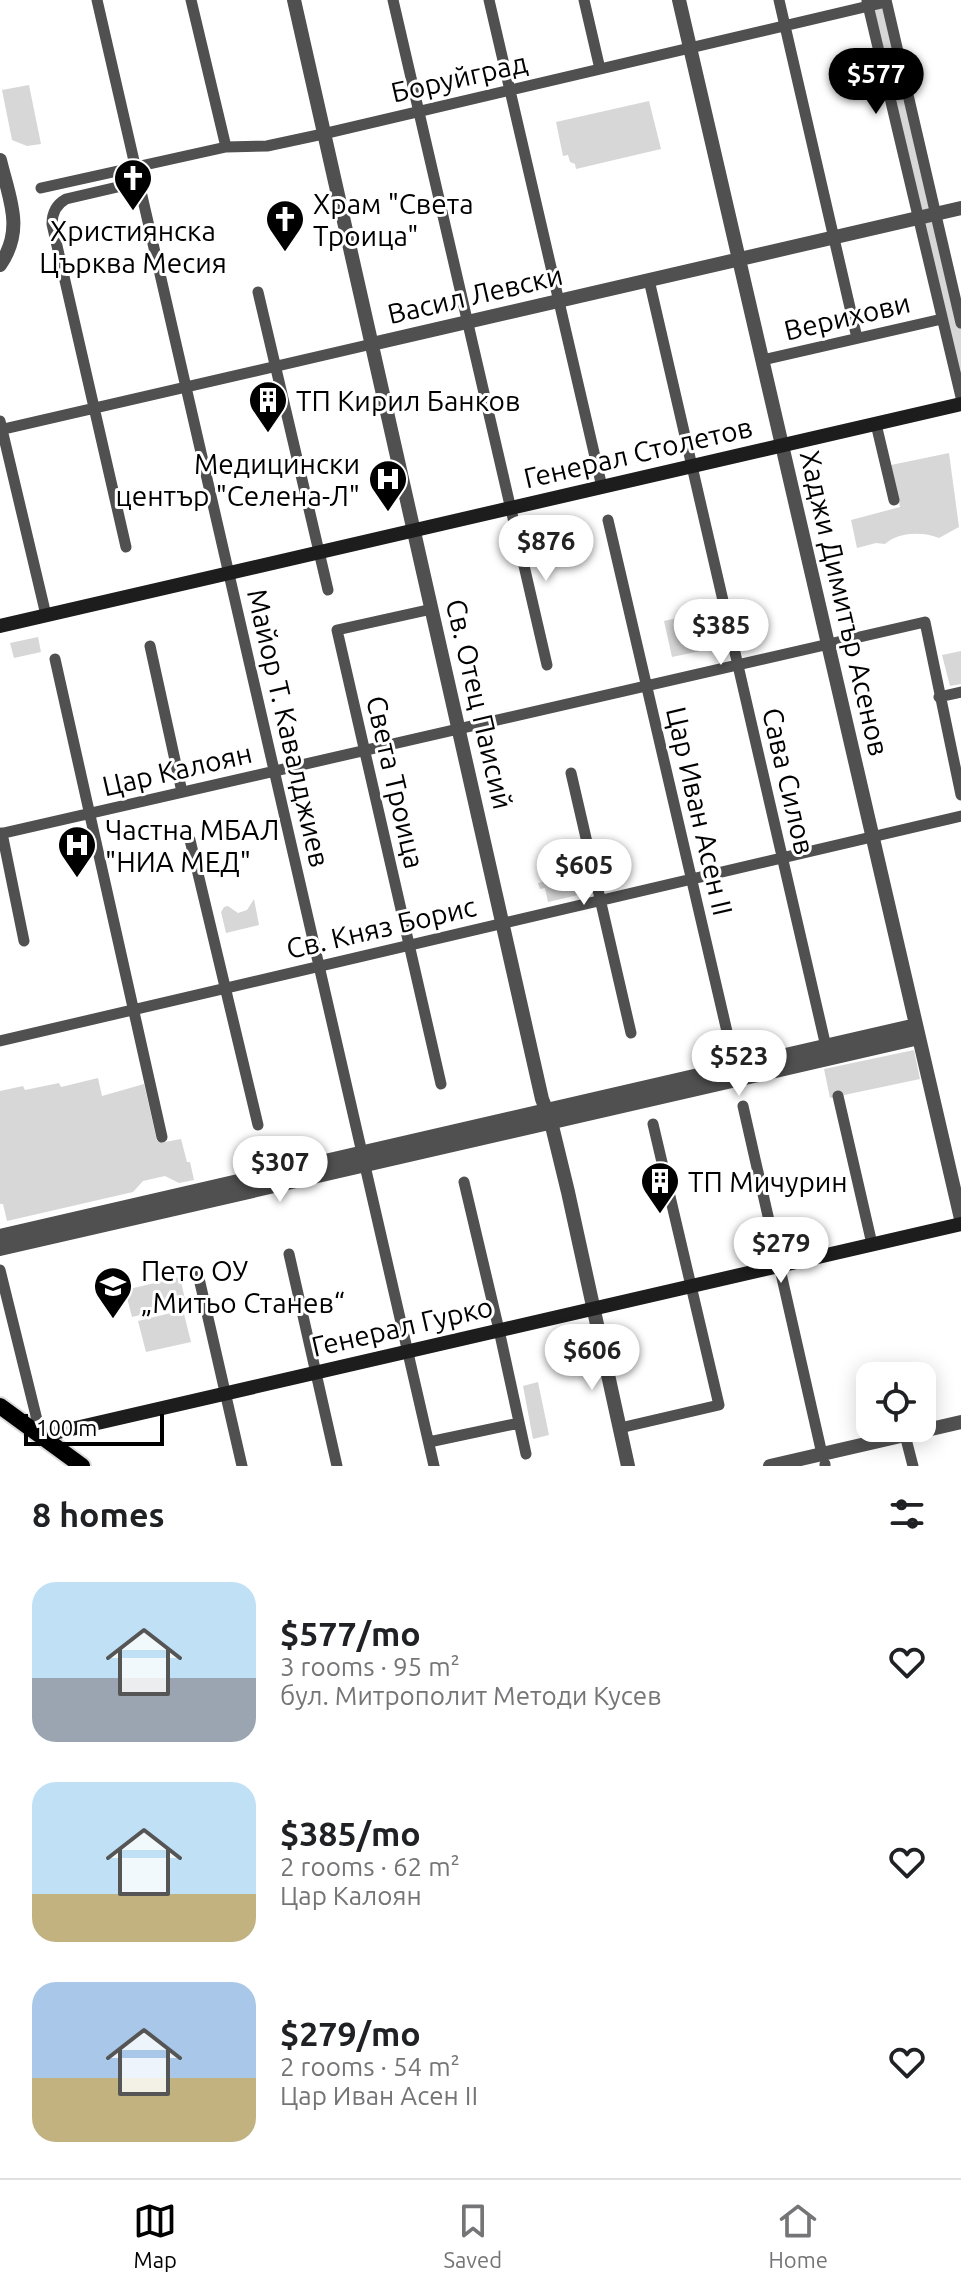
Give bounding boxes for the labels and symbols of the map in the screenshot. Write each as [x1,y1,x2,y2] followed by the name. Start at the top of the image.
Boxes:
[388,46,530,108] street label: Боруйград
[829,48,923,116] pin: $577
[112,157,154,212] church icon: Християнска Църква Месия
[313,188,474,251] place label: Храм "Света Троица"
[264,198,306,253] church icon: Храм "Света Троица"
[39,215,227,278] place label: Християнска Църква Месия
[384,259,566,329] street label: Васил Левски
[781,286,913,346] street label: Верихови
[247,379,289,434] building icon: ТП Кирил Банков
[296,385,520,416] place label: ТП Кирил Банков
[521,411,755,493] street label: Генерал Столетов
[795,447,895,759] street label: Хаджи Димитър Асенов
[115,448,360,511] place label: Медицински център "Селена-Л"
[367,458,409,513] hospital icon: Медицински център "Селена-Л"
[499,515,593,583] pin: $876
[242,586,336,870] street label: Майор Т. Кавалджиев
[441,596,519,812] street label: Св. Отец Паисий
[674,599,768,667] pin: $385
[361,693,431,871] street label: Света Троица
[661,704,739,918] street label: Цар Иван Асен II
[757,705,821,857] street label: Сава Силов
[99,737,255,801] street label: Цар Калоян
[105,814,279,877] place label: Частна МБАЛ "НИА МЕД"
[56,824,98,879] hospital icon: Частна МБАЛ "НИА МЕД"
[537,839,631,907] pin: $605
[283,890,479,964] street label: Св. Княз Борис
[692,1030,786,1098] pin: $523
[233,1136,327,1204] pin: $307
[639,1160,681,1215] building icon: ТП Мичурин
[688,1166,848,1197] place label: ТП Мичурин
[734,1217,828,1285] pin: $279
[141,1255,345,1318] place label: Пето ОУ „Митьо Станев“
[92,1265,134,1320] school or university icon: Пето ОУ „Митьо Станев“
[309,1290,495,1362] street label: Генерал Гурко
[545,1324,639,1392] pin: $606
[24,1410,164,1446] scale bar

